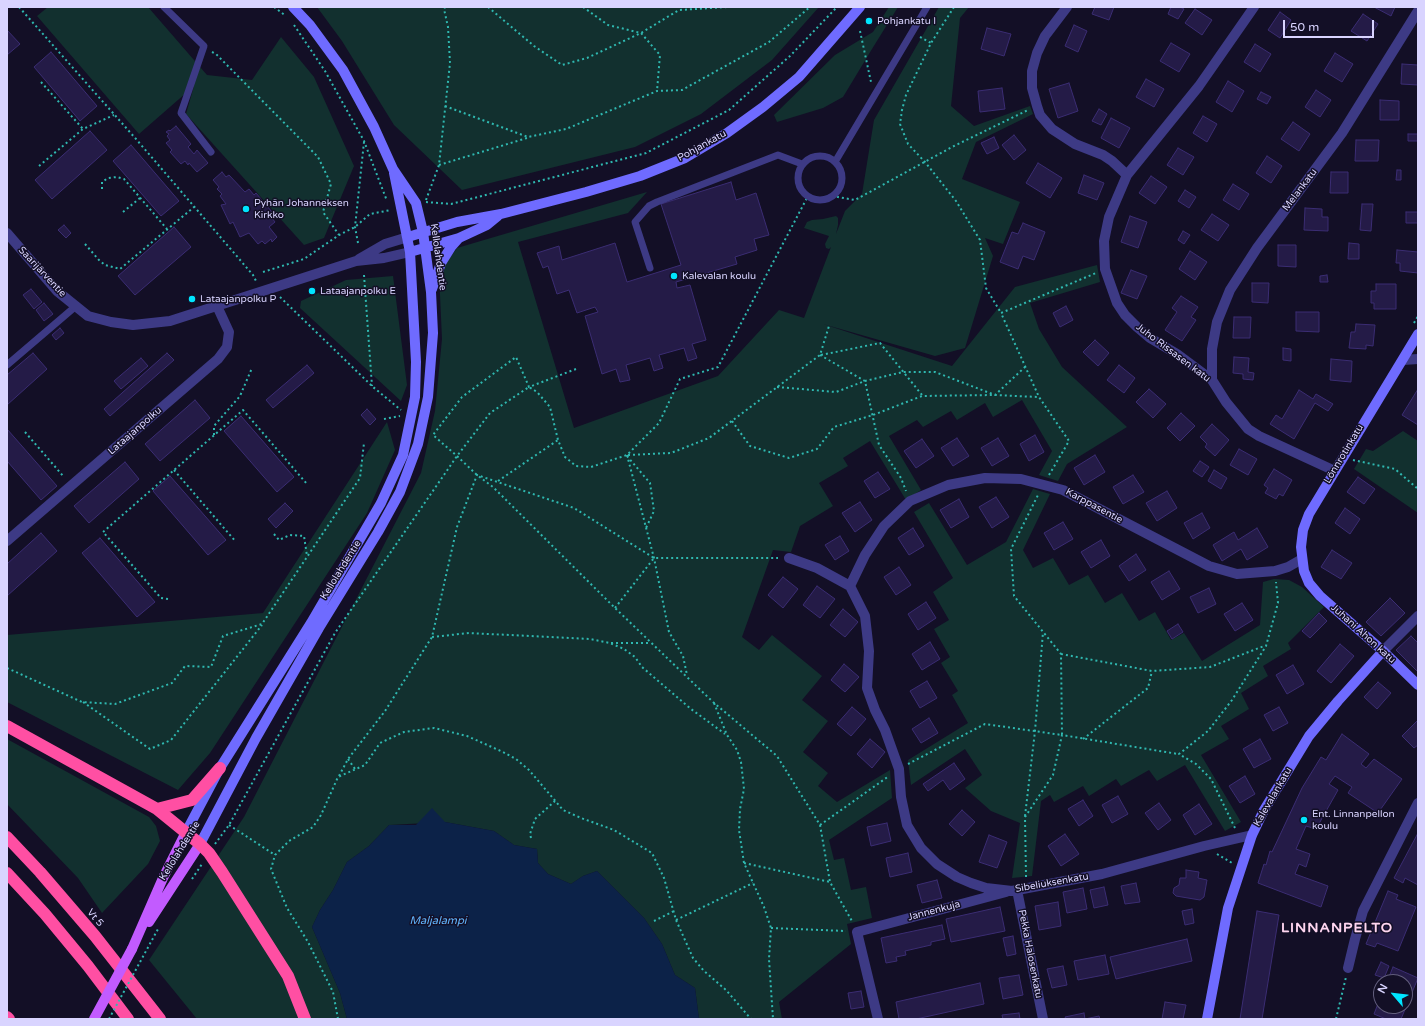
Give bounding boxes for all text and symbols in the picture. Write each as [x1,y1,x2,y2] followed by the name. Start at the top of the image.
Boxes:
[1285,12,1376,38] scale bar
[877,15,936,27] place label: Pohjankatu I
[864,16,874,26] marker: Pohjankatu I
[1290,20,1319,34] text: 50 m
[676,128,728,164] street label: Pohjankatu
[1280,166,1320,214] street label: Melankatu
[254,197,349,220] place label: Pyhän Johanneksen Kirkko
[241,204,251,214] marker: Pyhän Johanneksen Kirkko
[427,223,449,291] street label: Kellolahdentie
[16,244,68,300] street label: Saarijärventie
[682,270,756,282] place label: Kalevalan koulu
[669,271,679,281] marker: Kalevalan koulu
[320,285,396,297] place label: Lataajanpolku E
[307,286,317,296] marker: Lataajanpolku E
[200,293,276,305] place label: Lataajanpolku P
[187,294,197,304] marker: Lataajanpolku P
[1133,321,1213,385] street label: Juho Rissasen katu
[106,404,164,458] street label: Lataajanpolku
[1322,422,1366,486] street label: Lönnrotinkatu
[1063,486,1125,526] street label: Karppasentie
[318,538,364,602] street label: Kellolahdentie
[1328,602,1398,666] street label: Juhani Ahon katu
[1251,765,1295,829] street label: Kalevalankatu
[1312,808,1395,832] place label: Ent. Linnanpellon koulu
[1299,815,1309,825] marker: Ent. Linnanpellon koulu
[157,819,203,883] street label: Kellolahdentie
[1014,871,1090,895] street label: Sibeliuksenkatu
[906,898,962,924] street label: Jannenkuja
[84,907,106,929] street label: Vt 5
[1015,909,1045,999] street label: Pekka Halosenkatu
[409,914,467,928] water label: Maljalampi
[1281,920,1393,936] district label: LINNANPELTO
[1373,974,1413,1014] north arrow
[1375,982,1391,996] text: N

